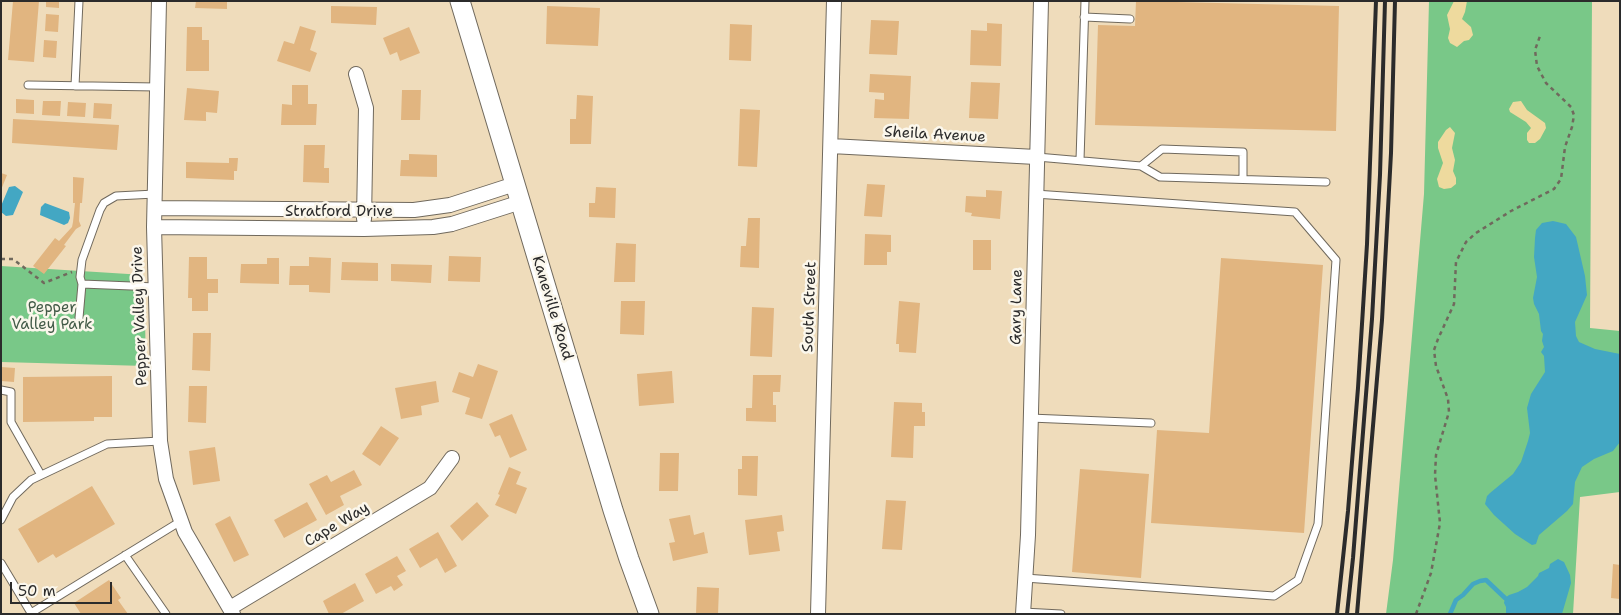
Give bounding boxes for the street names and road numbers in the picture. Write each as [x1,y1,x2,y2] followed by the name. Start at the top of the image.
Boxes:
[884,123,986,147] street label: Sheila Avenue
[285,203,393,221] street label: Stratford Drive
[129,246,151,386] street label: Pepper Valley Drive
[528,254,576,362] street label: Kaneville Road
[799,261,821,353] street label: South Street
[1007,269,1027,345] street label: Gary Lane
[302,499,372,551] street label: Cape Way

